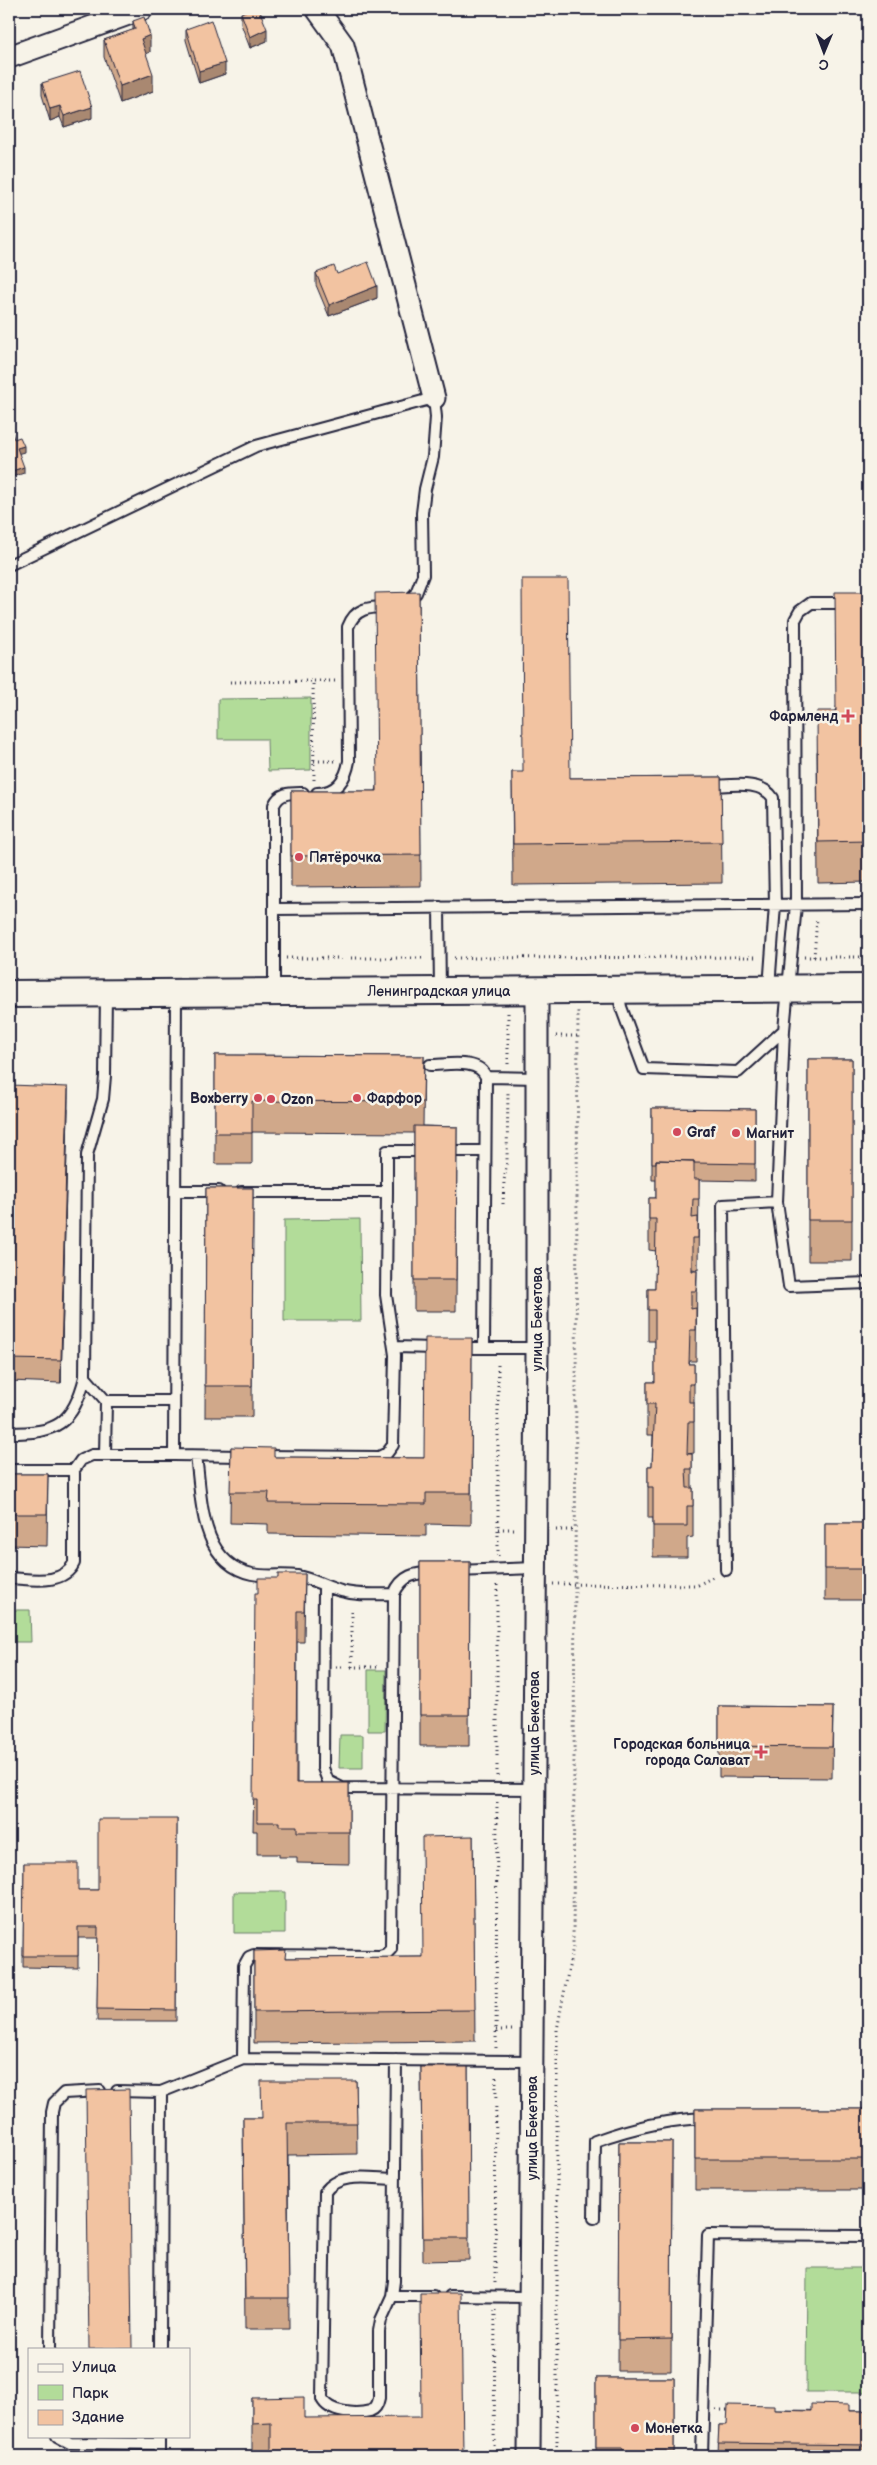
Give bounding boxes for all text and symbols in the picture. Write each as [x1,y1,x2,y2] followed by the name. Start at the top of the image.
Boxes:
[800,28,850,78] north arrow
[819,56,829,73] text: С
[770,708,839,725] place label: Фармленд
[842,710,854,722] marker: Фармленд
[309,849,382,866] place label: Пятёрочка
[293,851,305,863] marker: Пятёрочка
[366,983,511,1000] street label: Ленинградская улица
[190,1090,249,1107] place label: Boxberry
[367,1090,423,1107] place label: Фарфор
[281,1091,314,1108] place label: Ozon
[252,1092,264,1104] marker: Boxberry
[351,1092,363,1104] marker: Фарфор
[265,1093,277,1105] marker: Ozon
[687,1124,717,1141] place label: Graf
[746,1125,794,1142] place label: Магнит
[671,1126,683,1138] marker: Graf
[730,1127,742,1139] marker: Магнит
[529,1266,546,1371] street label: улица Бекетова
[526,1670,543,1775] street label: улица Бекетова
[613,1736,751,1769] place label: Городская больница города Салават
[754,1745,768,1759] marker: Городская больница города Салават
[524,2075,541,2180] street label: улица Бекетова
[28,2348,190,2438] legend
[72,2358,117,2377] text: Улица
[72,2384,109,2403] text: Парк
[72,2408,124,2427] text: Здание
[645,2420,703,2437] place label: Монетка
[629,2422,641,2434] marker: Монетка

